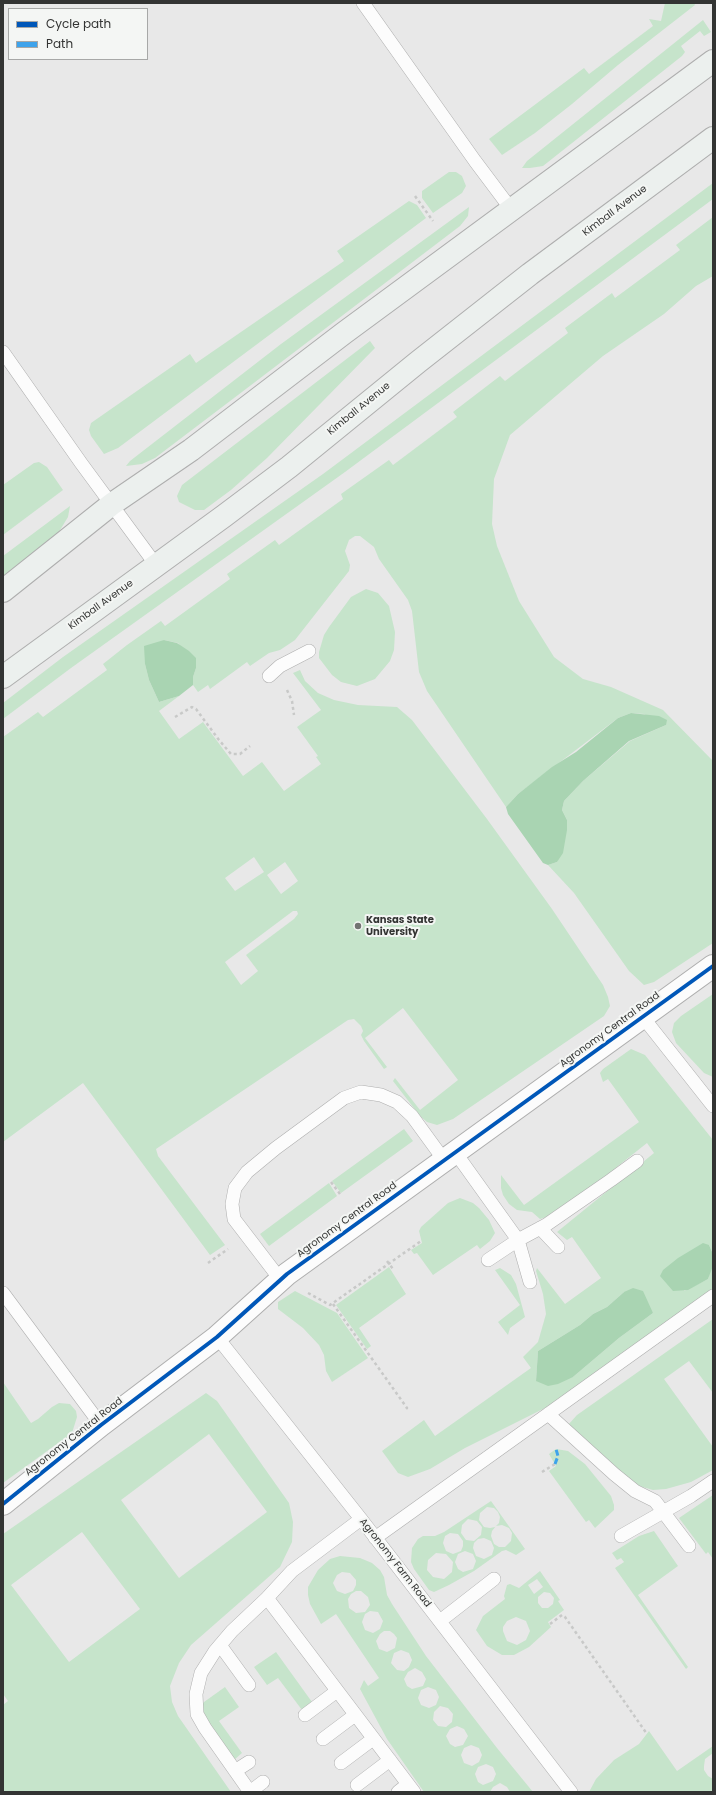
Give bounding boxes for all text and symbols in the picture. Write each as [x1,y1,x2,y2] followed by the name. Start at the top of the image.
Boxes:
[8,8,148,60] legend
[46,15,111,32] text: Cycle path
[46,35,73,52] text: Path
[580,183,650,239] street label: Kimball Avenue
[325,380,393,438] street label: Kimball Avenue
[66,577,136,633] street label: Kimball Avenue
[366,914,434,938] place label: Kansas State University
[353,921,363,931] marker: Kansas State University
[558,990,662,1070] street label: Agronomy Central Road
[295,1180,399,1260] street label: Agronomy Central Road
[23,1395,125,1479] street label: Agronomy Central Road
[357,1516,433,1610] street label: Agronomy Farm Road

